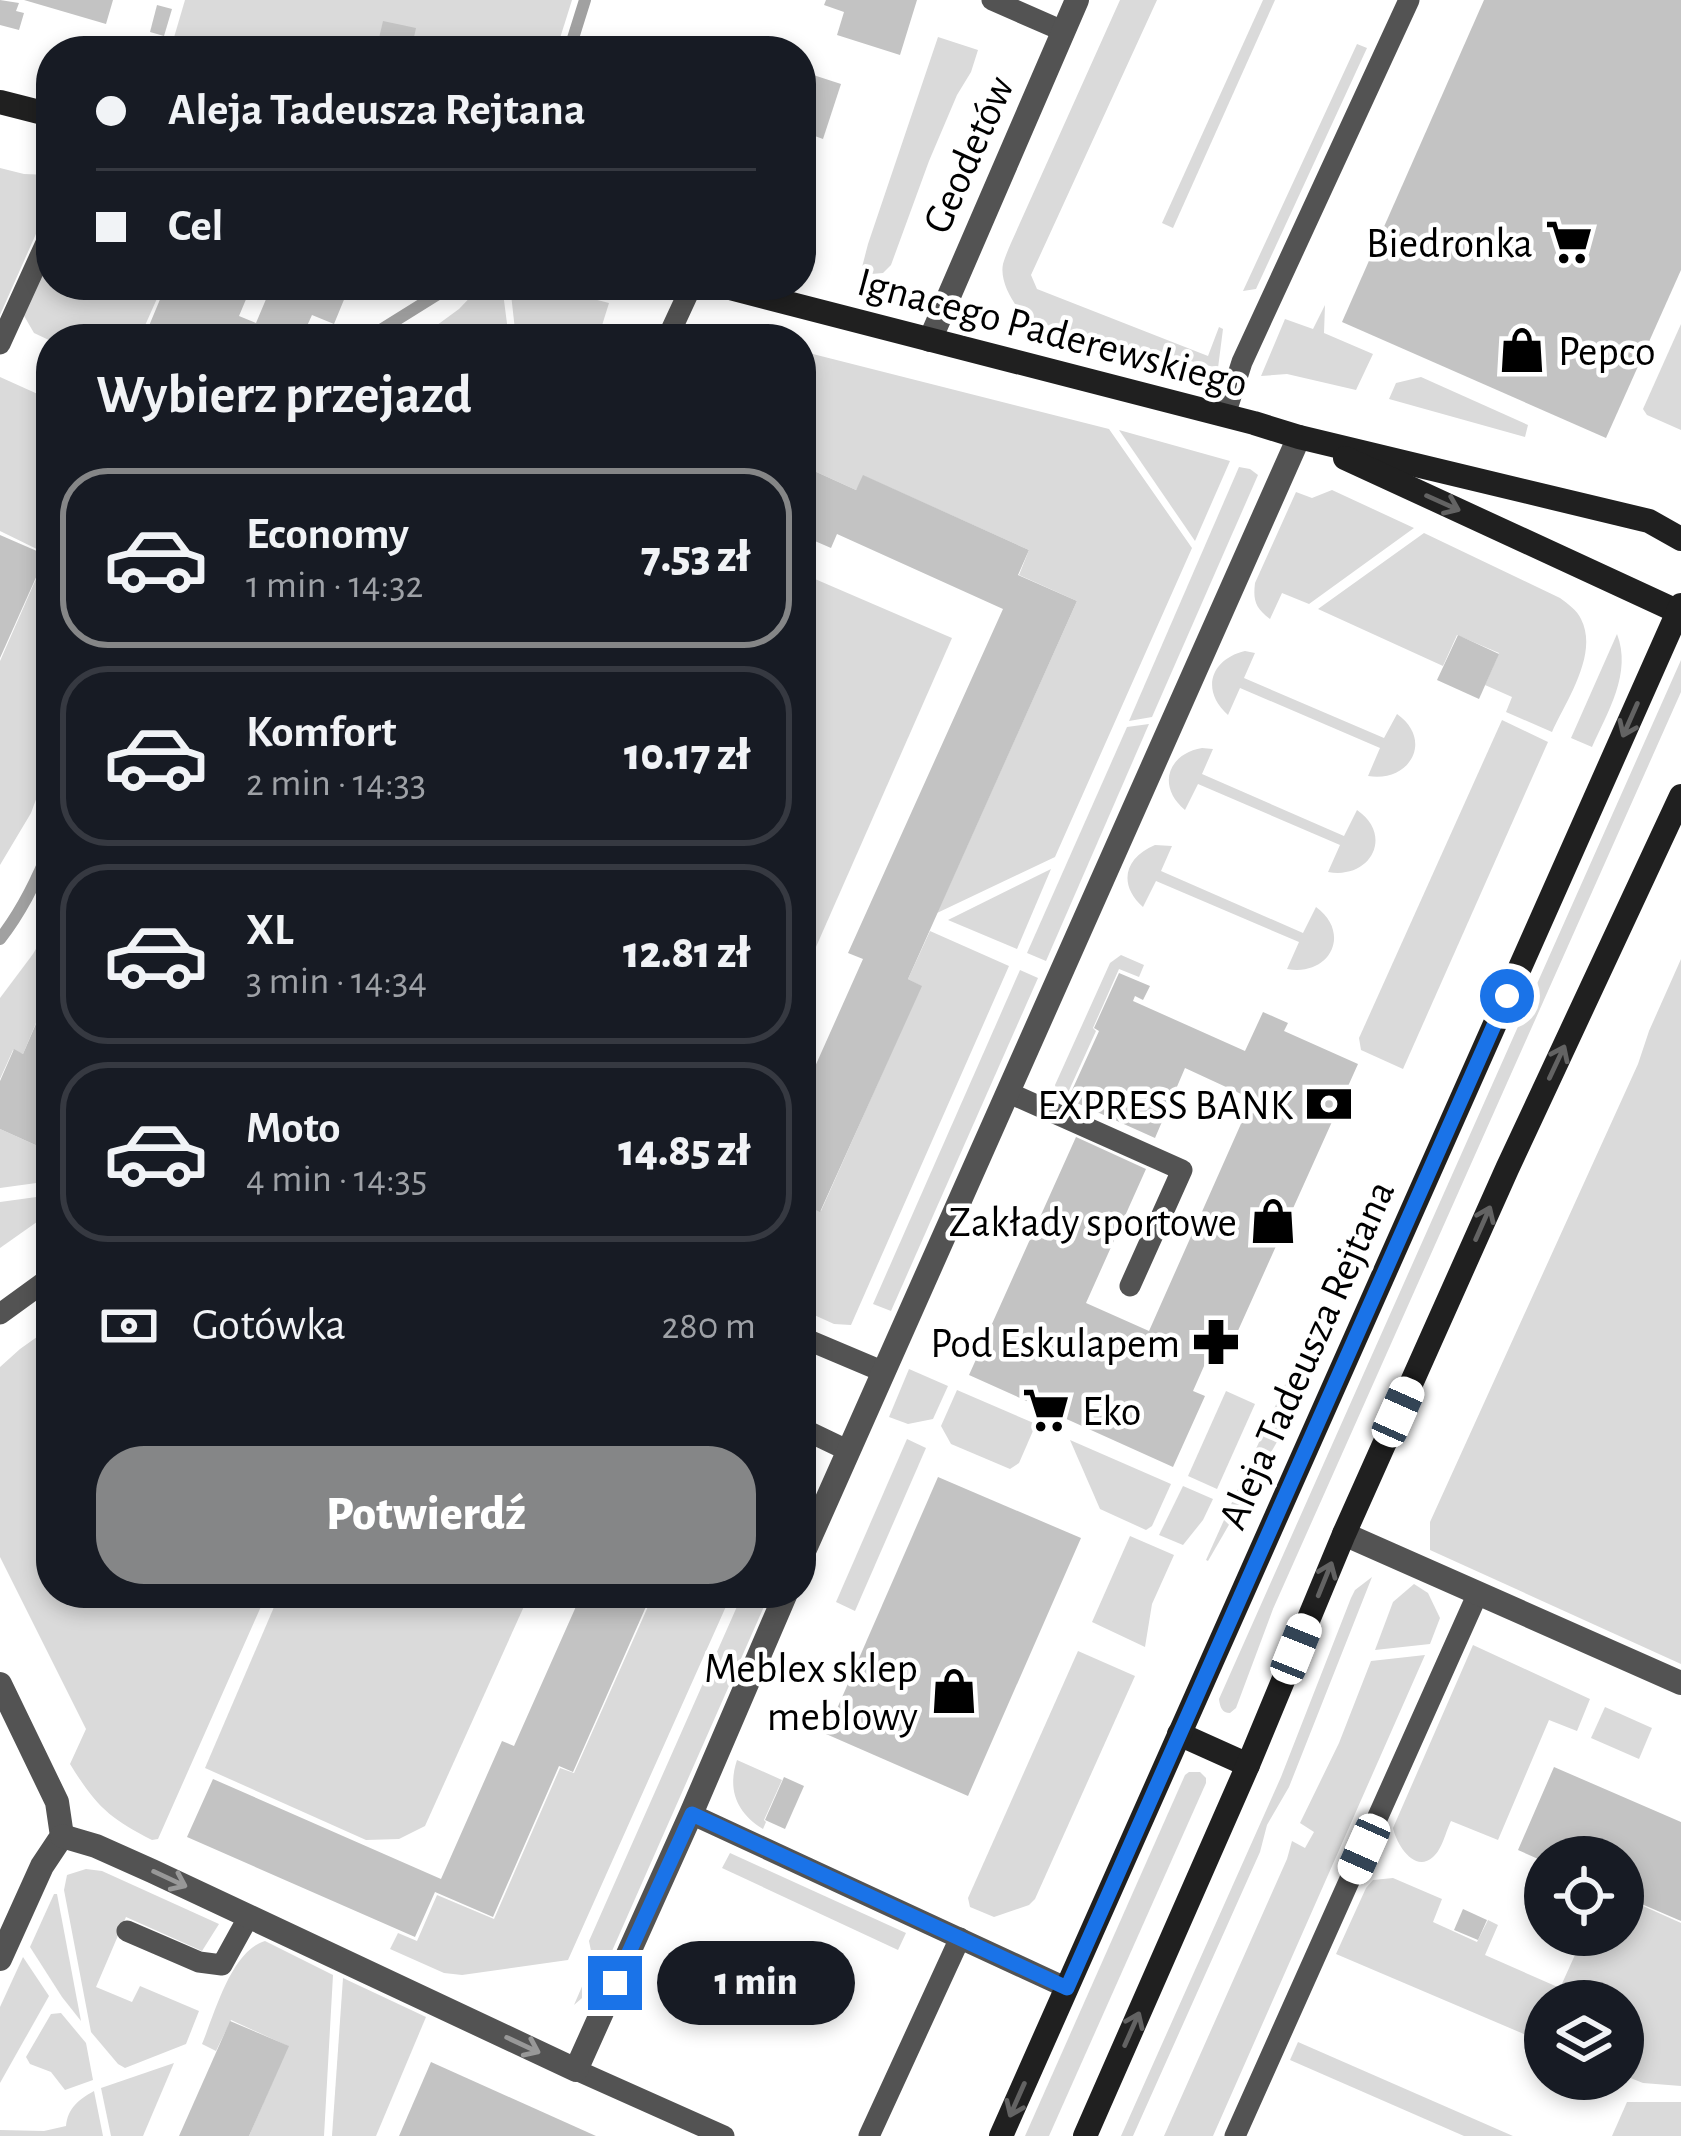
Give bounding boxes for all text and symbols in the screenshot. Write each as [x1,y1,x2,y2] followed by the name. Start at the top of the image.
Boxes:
[916,70,1022,239] street label: Geodetów
[168,88,586,133] text: Aleja Tadeusza Rejtana
[168,204,223,249] text: Cel
[1544,217,1594,267] supermarket icon: Biedronka
[1366,223,1533,265] place label: Biedronka
[853,261,1252,405] street label: Ignacego Paderewskiego
[1497,325,1547,375] shop icon: Pepco
[1558,331,1656,373] place label: Pepco
[96,369,472,423] text: Wybierz przejazd
[1424,494,1460,516] one-way arrow
[102,504,210,612] icon: car
[246,512,409,557] text: Economy
[641,535,750,580] text: 7.53 zł
[246,566,423,605] text: 1 min · 14:32
[1617,701,1639,737] one-way arrow
[102,702,210,810] icon: car
[246,710,396,755] text: Komfort
[624,733,750,778] text: 10.17 zł
[246,764,426,803] text: 2 min · 14:33
[102,900,210,1008] icon: car
[246,908,294,953] text: XL
[623,931,750,976] text: 12.81 zł
[246,962,427,1001] text: 3 min · 14:34
[1480,969,1534,1023] route start
[1547,1045,1569,1081] one-way arrow
[1304,1079,1354,1129] bank icon: EXPRESS BANK
[1037,1085,1293,1127] place label: EXPRESS BANK
[102,1098,210,1206] icon: car
[246,1106,341,1151] text: Moto
[618,1129,750,1174] text: 14.85 zł
[246,1160,427,1199] text: 4 min · 14:35
[1211,1174,1403,1535] street label: Aleja Tadeusza Rejtana
[1248,1196,1298,1246] shop icon: Zakłady sportowe
[949,1202,1237,1244] place label: Zakłady sportowe
[1473,1205,1495,1241] one-way arrow
[96,1293,162,1359] icon: cash
[192,1303,346,1348] text: Gotówka
[662,1307,756,1346] text: 280 m
[1191,1317,1241,1367] pharmacy icon: Pod Eskulapem
[930,1323,1180,1365] place label: Pod Eskulapem
[1367,1372,1429,1452] car
[1021,1385,1071,1435] supermarket icon: Eko
[1082,1391,1141,1433] place label: Eko
[96,1446,756,1584] button: Potwierdź
[1316,1562,1337,1599] one-way arrow
[1266,1609,1326,1689] car
[704,1648,918,1738] place label: Meblex sklep meblowy
[929,1666,979,1716] shop icon: Meblex sklep meblowy
[1333,1809,1395,1889] car
[1524,1836,1644,2100] map controls
[1524,1836,1644,1956] button: locate
[151,1870,187,1892] one-way arrow
[657,1941,855,2025] callout: 1 min
[588,1956,642,2010] route end
[714,1963,798,2002] text: 1 min
[1524,1980,1644,2100] button: layers
[1122,2012,1144,2048] one-way arrow
[504,2035,540,2057] one-way arrow
[1005,2081,1027,2117] one-way arrow

